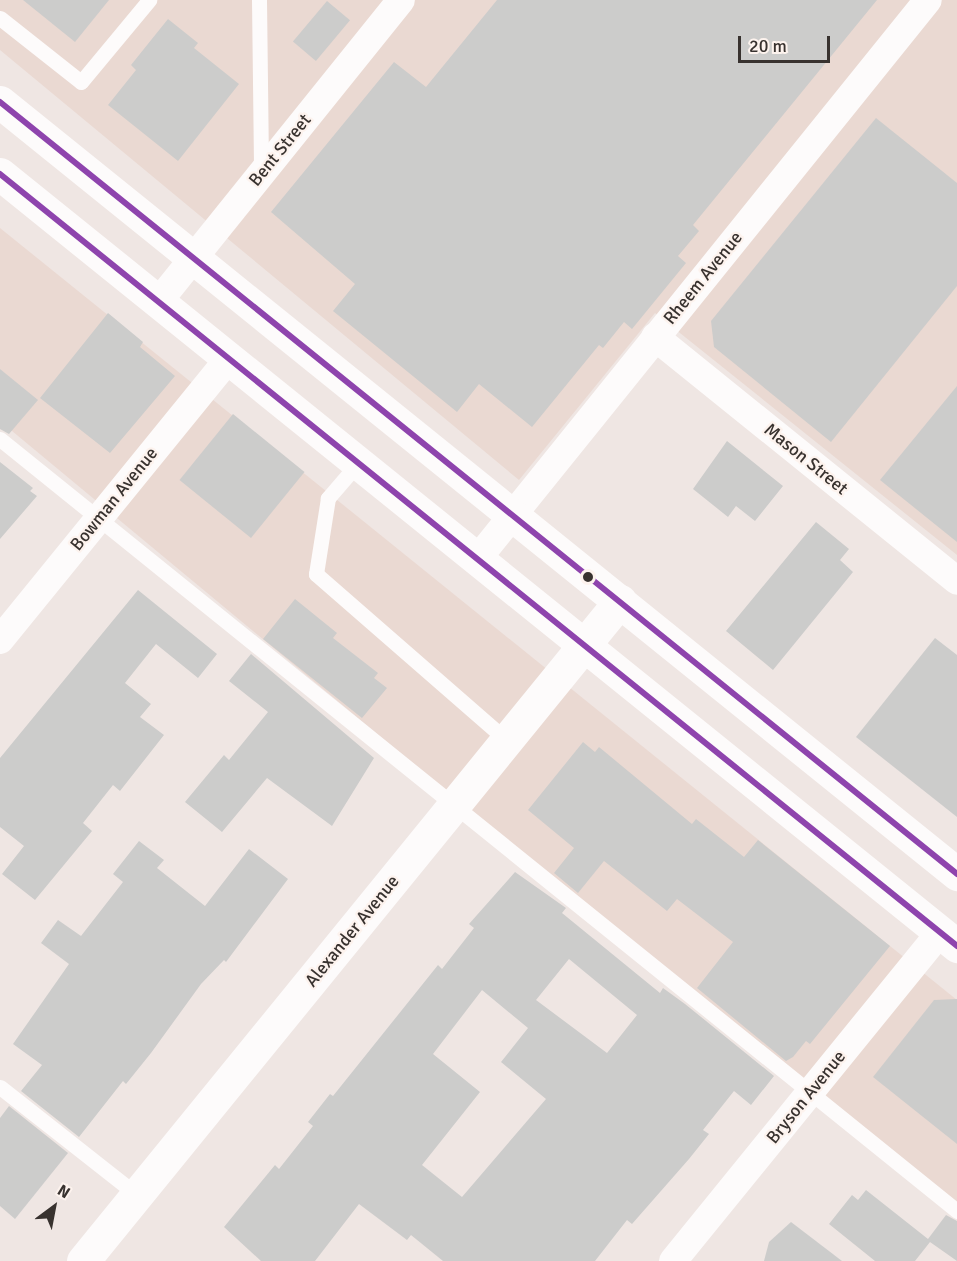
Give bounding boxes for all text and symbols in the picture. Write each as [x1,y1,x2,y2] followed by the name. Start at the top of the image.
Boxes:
[741,24,832,62] scale bar
[749,35,787,57] text: 20 m
[244,109,316,191] street label: Bent Street
[659,227,747,329] street label: Rheem Avenue
[760,419,852,499] street label: Mason Street
[66,443,162,555] street label: Bowman Avenue
[582,571,594,583] unlabelled marker
[300,871,404,991] street label: Alexander Avenue
[762,1046,850,1148] street label: Bryson Avenue
[24,1177,84,1237] north arrow
[54,1180,74,1203] text: N

